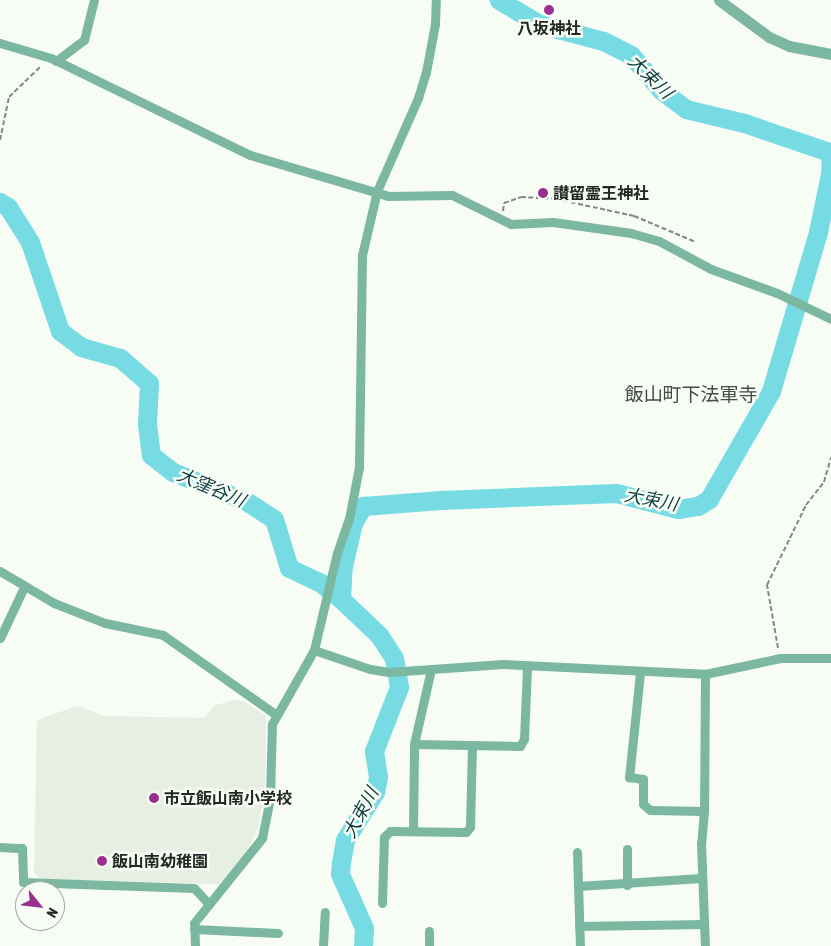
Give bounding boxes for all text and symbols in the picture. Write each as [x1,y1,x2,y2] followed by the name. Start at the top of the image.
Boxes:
[543,4,555,16] marker: 八坂神社
[517,18,581,38] place label: 八坂神社
[623,50,677,104] water label: 大束川
[553,183,649,203] place label: 讃留霊王神社
[537,187,549,199] marker: 讃留霊王神社
[625,384,757,406] district label: 飯山町下法軍寺
[174,464,248,512] water label: 大窪谷川
[622,484,680,516] water label: 大束川
[339,784,383,842] water label: 大束川
[164,788,292,808] place label: 市立飯山南小学校
[148,792,160,804] marker: 市立飯山南小学校
[112,851,208,871] place label: 飯山南幼稚園
[96,855,108,867] marker: 飯山南幼稚園
[15,881,65,931] north arrow
[43,905,61,920] text: N

